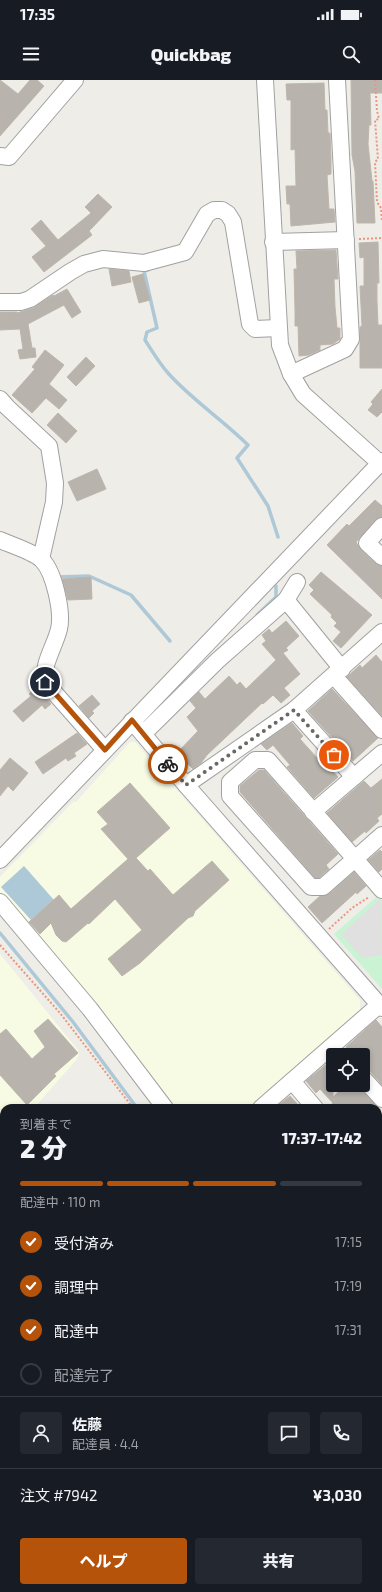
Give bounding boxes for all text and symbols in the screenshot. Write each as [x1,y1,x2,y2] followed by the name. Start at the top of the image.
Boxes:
[20,5,55,23] text: 17:35
[20,43,42,65] icon: menu
[151,43,231,65] text: Quickbag
[340,43,362,65] icon: search
[28,665,62,699] pin
[34,671,56,693] icon: home
[317,738,351,772] pin
[148,744,188,784] courier
[323,744,345,766] icon: bag
[157,753,179,775] icon: bike
[326,1048,370,1092] map controls
[326,1048,370,1092] button: locate
[20,1116,72,1132] text: 到着まで
[282,1129,362,1147] text: 17:37–17:42
[20,1132,67,1163] text: 2 分
[20,1194,100,1210] text: 配達中 · 110 m
[20,1231,42,1253] icon: check
[54,1234,114,1252] text: 受付済み
[335,1234,362,1250] text: 17:15
[20,1275,42,1297] icon: check
[54,1278,99,1296] text: 調理中
[334,1278,362,1294] text: 17:19
[20,1319,42,1341] icon: check
[54,1322,99,1340] text: 配達中
[335,1322,362,1338] text: 17:31
[54,1366,114,1384] text: 配達完了
[20,1412,62,1454] button: person
[268,1412,310,1454] button: chat
[320,1412,362,1454] button: phone
[72,1415,102,1433] text: 佐藤
[72,1436,139,1452] text: 配達員 · 4.4
[20,1486,98,1504] text: 注文 #7942
[312,1486,362,1504] text: ¥3,030
[20,1538,187,1584] button: ヘルプ
[195,1538,362,1584] button: 共有

